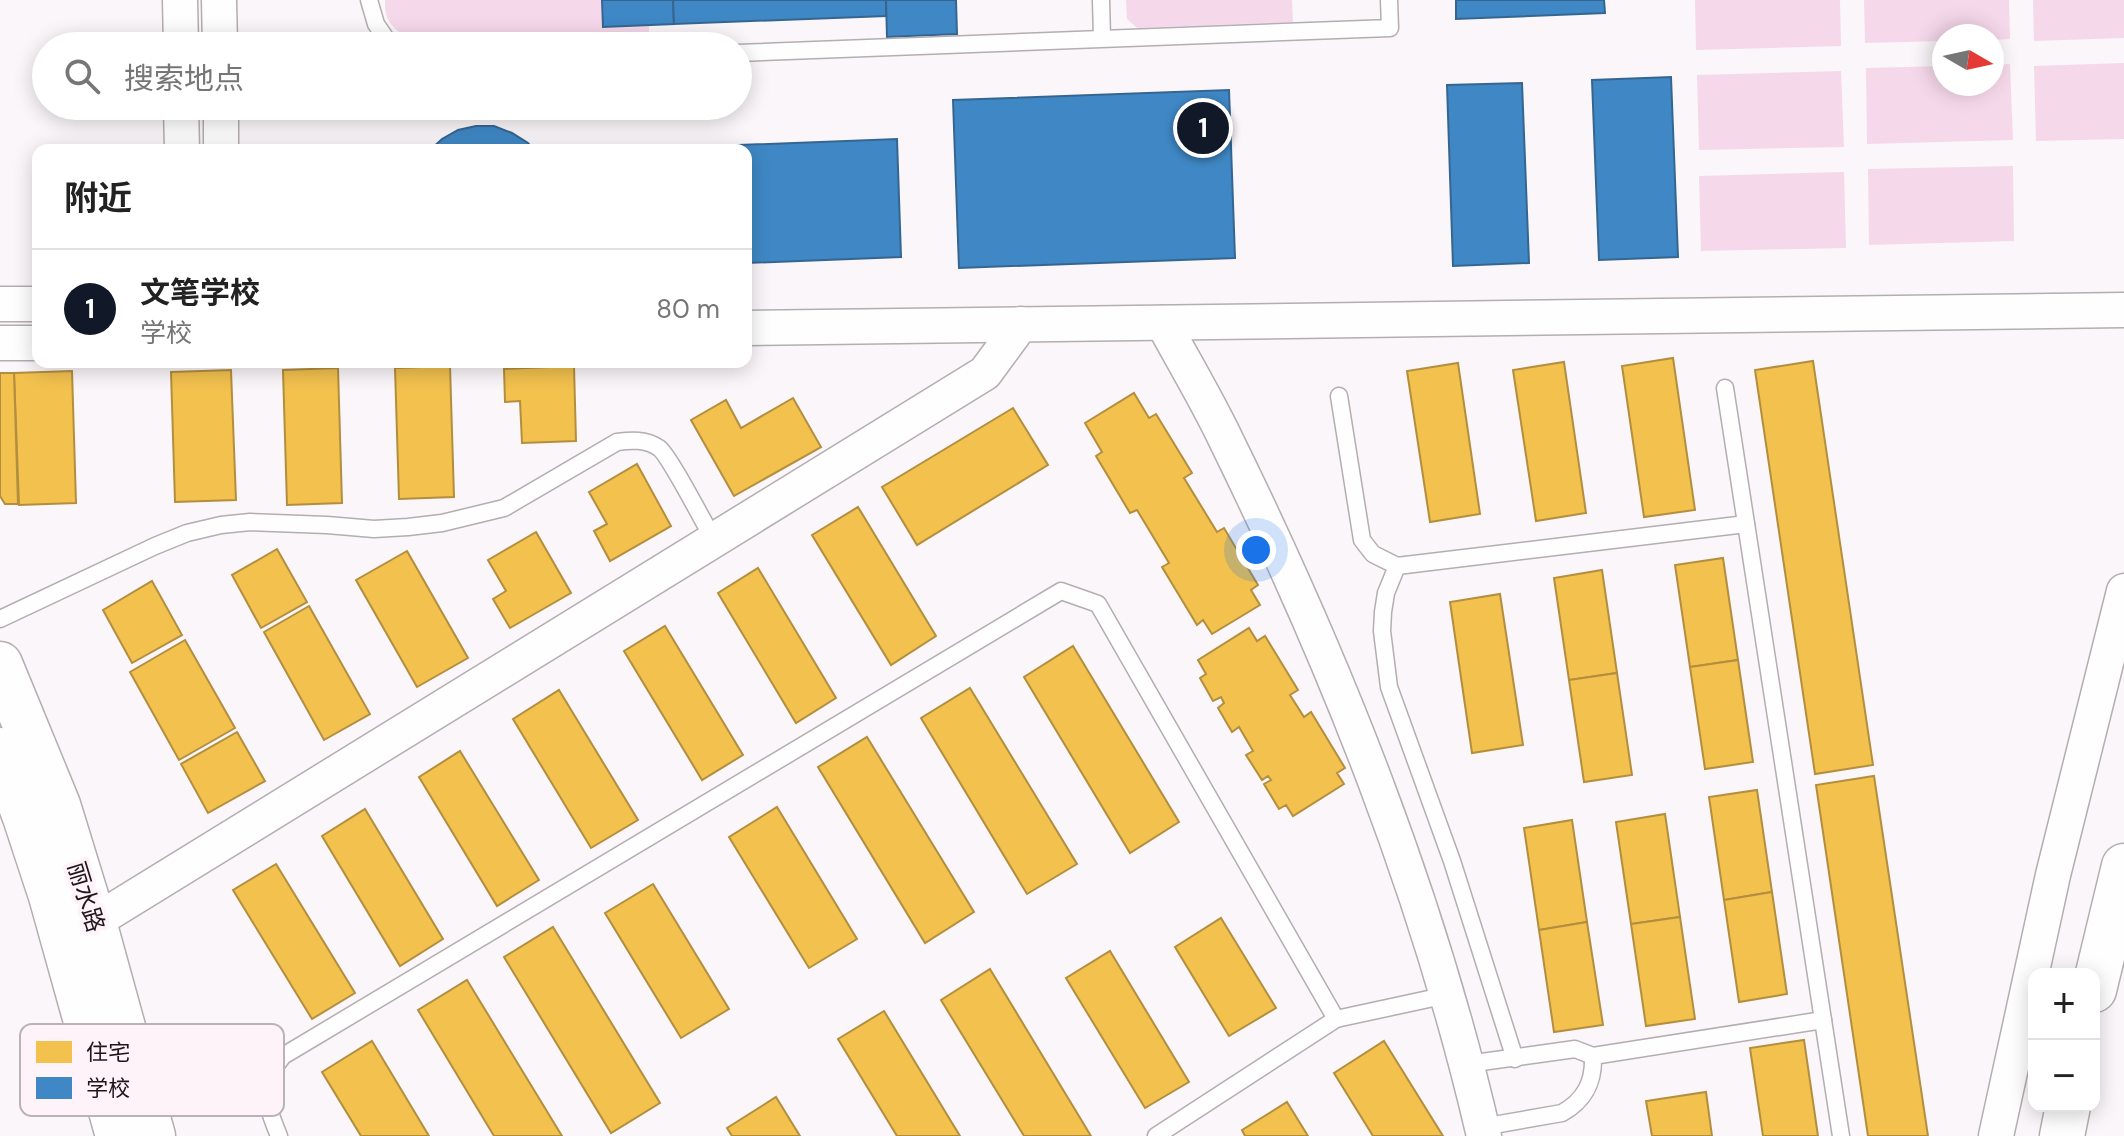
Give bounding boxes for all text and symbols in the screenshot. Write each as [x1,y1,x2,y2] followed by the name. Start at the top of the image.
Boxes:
[1932,24,2004,96] north arrow
[32,32,752,120] search box
[60,54,104,98] icon: search
[124,59,244,98] text: 搜索地点
[1177,98,1229,158] pin: 1
[64,176,132,221] text: 附近
[140,273,260,312] text: 文笔学校
[85,292,95,326] text: 1
[656,292,720,326] text: 80 m
[140,316,192,350] text: 学校
[1236,530,1276,570] your location
[61,858,112,936] street label: 丽水路
[2028,968,2100,1112] map controls
[2028,968,2100,1040] button: +
[20,1024,284,1116] legend
[86,1038,130,1067] text: 住宅
[2028,1040,2100,1112] button: −
[86,1074,130,1103] text: 学校

